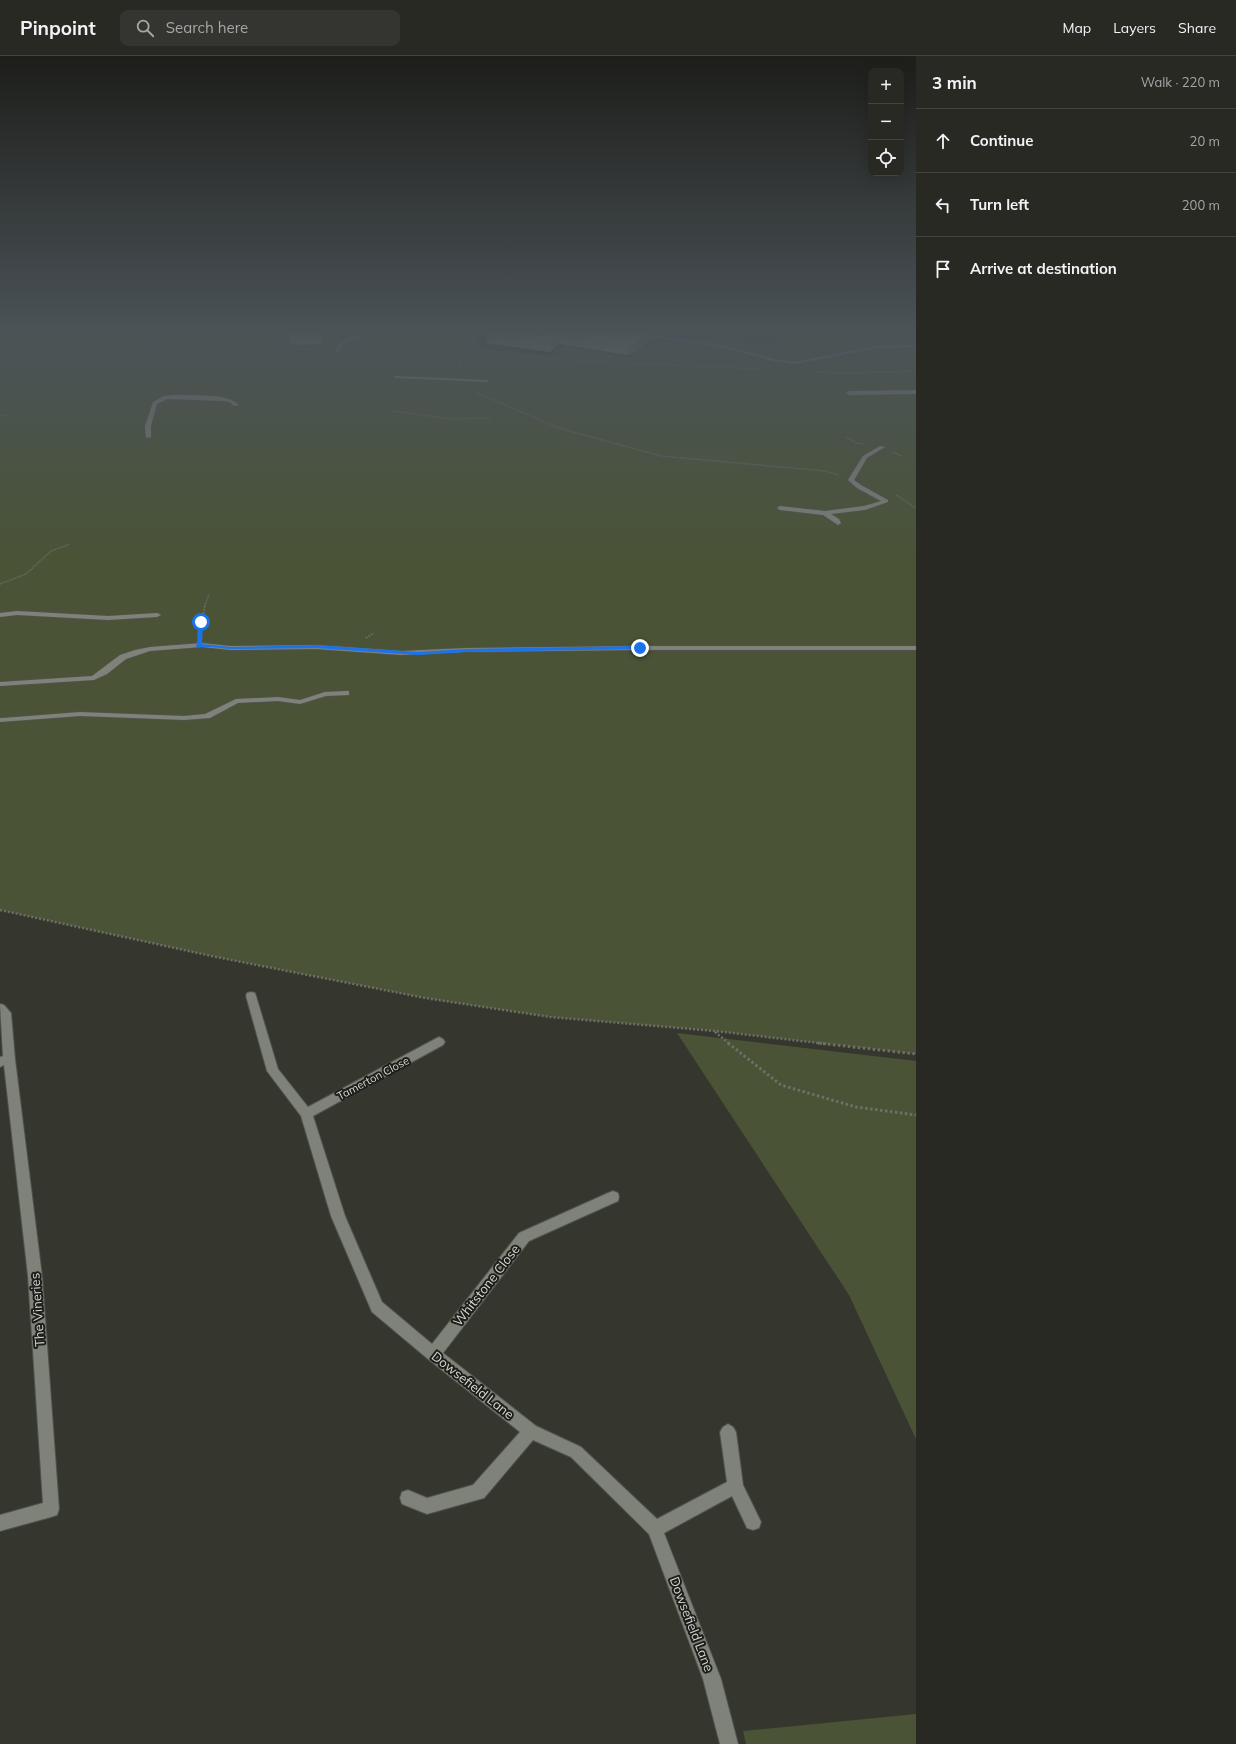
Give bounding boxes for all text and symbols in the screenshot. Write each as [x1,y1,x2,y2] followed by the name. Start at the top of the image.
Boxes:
[120,10,400,46] search box
[20,16,96,40] text: Pinpoint
[134,17,156,39] icon: search
[166,18,248,37] text: Search here
[1062,19,1091,37] text: Map
[1113,19,1156,37] text: Layers
[1178,19,1216,37] text: Share
[868,68,904,176] map controls
[868,68,904,104] button: +
[932,72,977,93] text: 3 min
[1141,74,1220,90] text: Walk · 220 m
[868,104,904,140] button: −
[932,130,954,152] icon: ahead
[970,131,1033,150] text: Continue
[1190,133,1220,149] text: 20 m
[868,140,904,176] button: locate
[932,194,954,216] icon: left
[970,195,1029,214] text: Turn left
[1182,197,1220,213] text: 200 m
[932,258,954,280] icon: arrive
[970,259,1117,278] text: Arrive at destination
[192,613,210,631] route start
[631,639,649,657] route end
[335,1053,411,1103] street label: Tamerton Close
[449,1241,523,1329] street label: Whitstone Close
[26,1272,48,1348] street label: The Vineries
[429,1348,517,1422] street label: Dowsefield Lane
[667,1574,717,1674] street label: Dowsefield Lane

